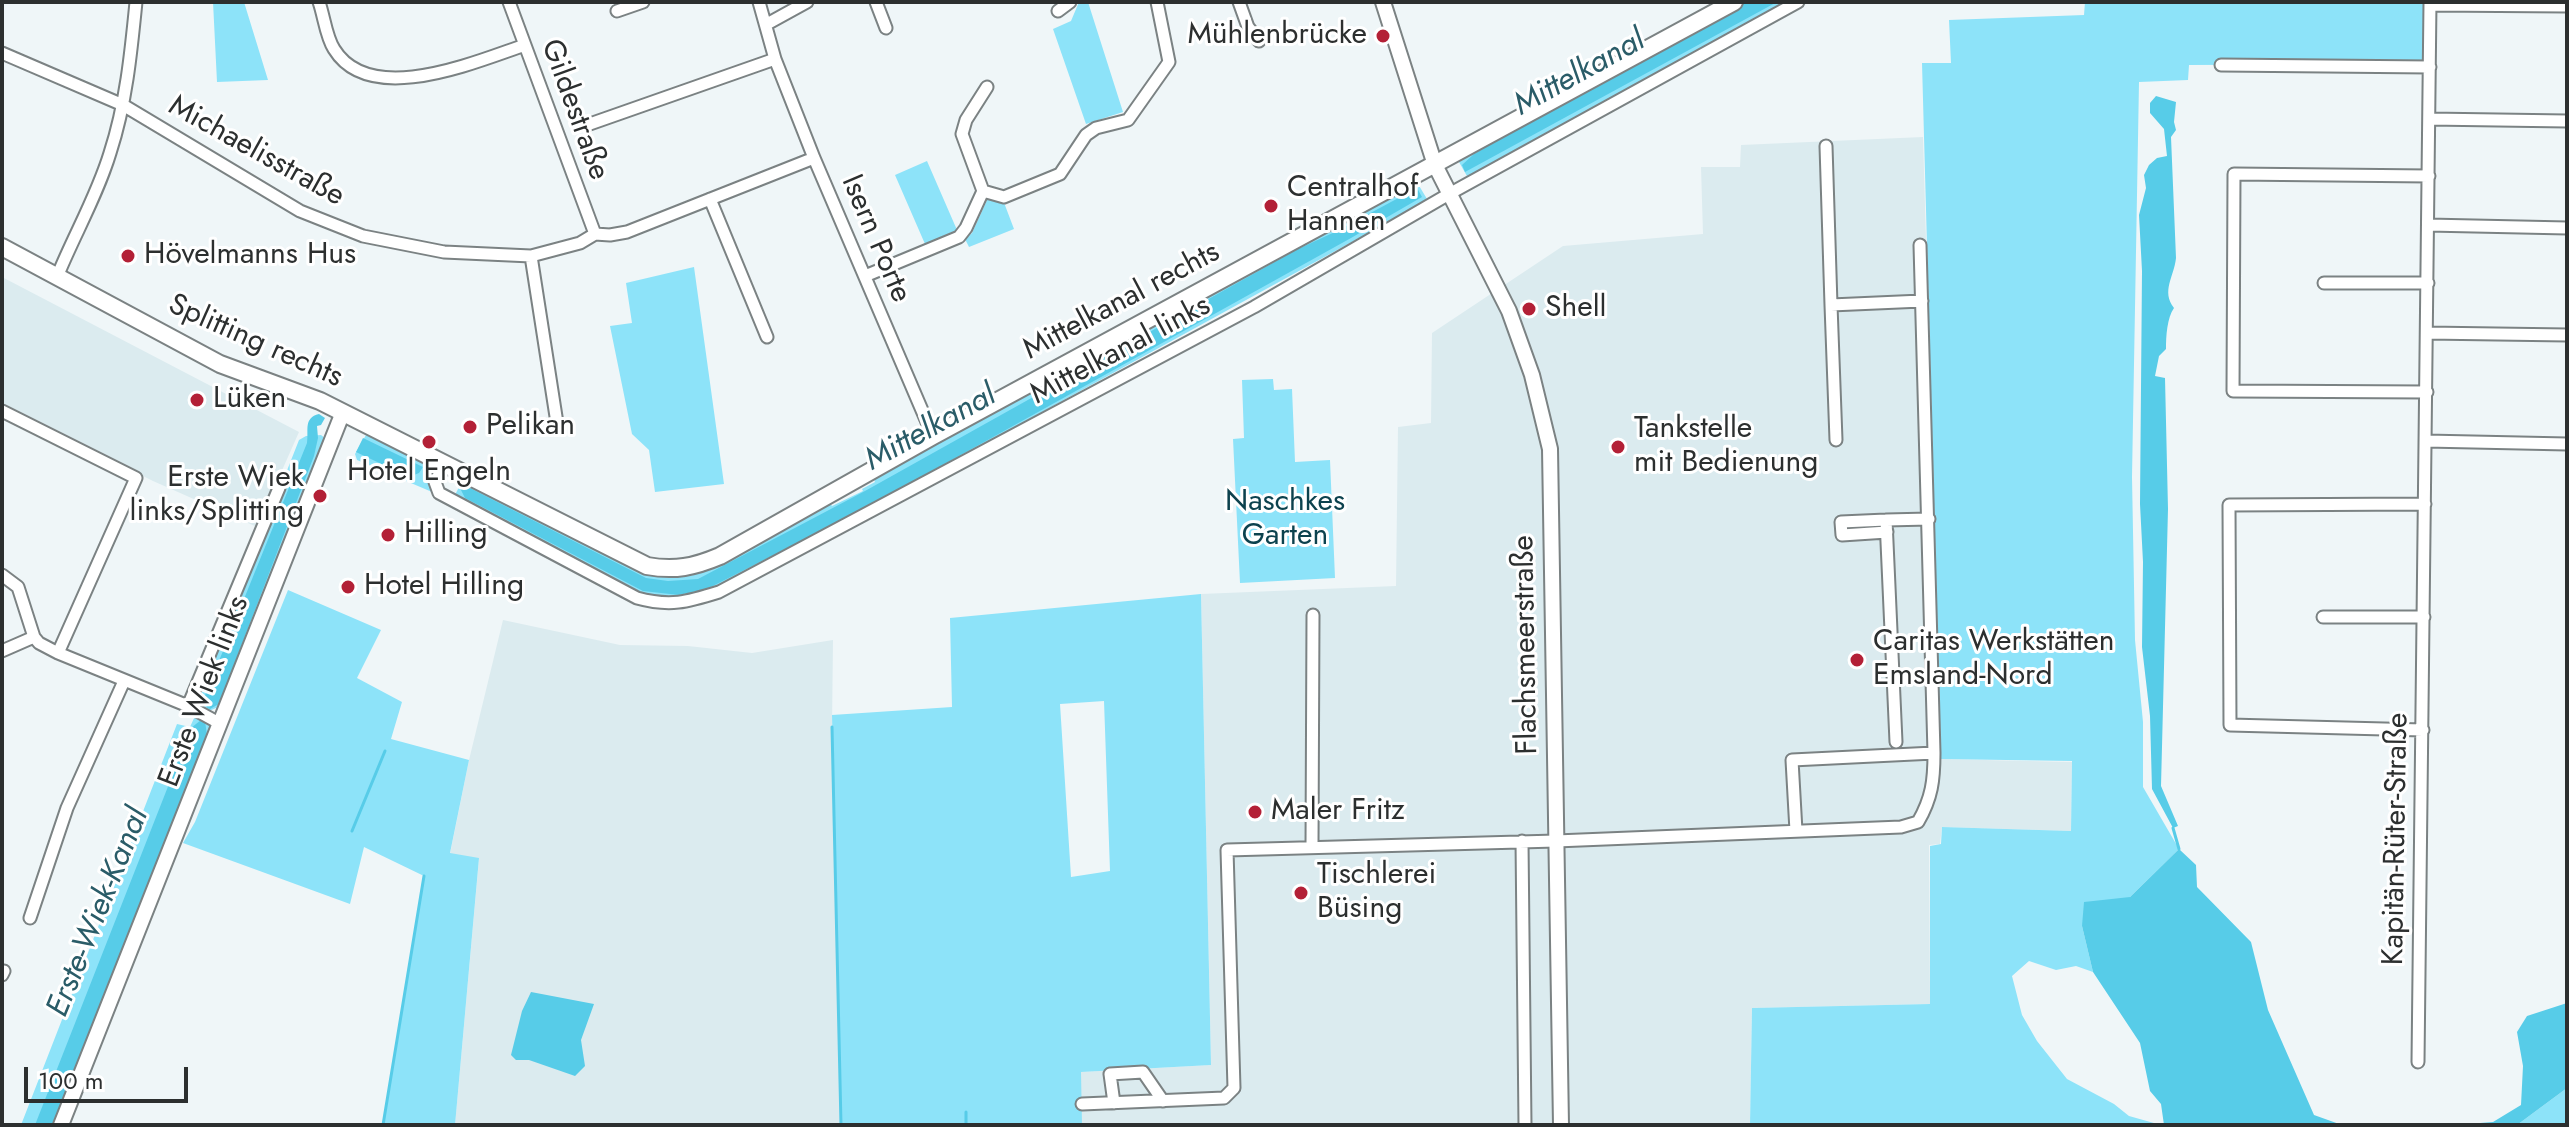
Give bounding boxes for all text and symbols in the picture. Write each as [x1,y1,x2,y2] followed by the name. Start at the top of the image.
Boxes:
[1187,18,1367,54] place label: Mühlenbrücke
[1508,22,1652,126] water label: Mittelkanal
[1374,27,1392,45] marker: Mühlenbrücke
[532,35,616,185] street label: Gildestraße
[162,89,350,215] street label: Michaelisstraße
[832,170,918,308] street label: Isern Porte
[1287,171,1418,242] place label: Centralhof Hannen
[1262,197,1280,215] marker: Centralhof Hannen
[1018,235,1226,369] street label: Mittelkanal rechts
[144,238,356,274] place label: Hövelmanns Hus
[119,247,137,265] marker: Hövelmanns Hus
[162,288,348,396] street label: Splitting rechts
[1025,289,1217,413] street label: Mittelkanal links
[1545,291,1606,327] place label: Shell
[1520,300,1538,318] marker: Shell
[859,377,1003,481] water label: Mittelkanal
[213,382,286,418] place label: Lüken
[188,391,206,409] marker: Lüken
[486,409,575,445] place label: Pelikan
[1634,412,1818,482] place label: Tankstelle mit Bedienung
[461,418,479,436] marker: Pelikan
[420,433,438,451] marker: Hotel Engeln
[1609,438,1627,456] marker: Tankstelle mit Bedienung
[347,455,511,491] place label: Hotel Engeln
[130,461,304,532] place label: Erste Wiek links/Splitting
[1225,485,1345,556] park label: Naschkes Garten
[311,487,329,505] marker: Erste Wiek links/Splitting
[404,517,488,553] place label: Hilling
[379,526,397,544] marker: Hilling
[1507,535,1547,755] street label: Flachsmeerstraße
[364,569,524,605] place label: Hotel Hilling
[339,578,357,596] marker: Hotel Hilling
[152,592,258,792] street label: Erste Wiek links
[1873,625,2114,696] place label: Caritas Werkstätten Emsland-Nord
[1848,651,1866,669] marker: Caritas Werkstätten Emsland-Nord
[2377,712,2417,966] street label: Kapitän-Rüter-Straße
[1271,794,1405,830] place label: Maler Fritz
[40,803,158,1023] water label: Erste-Wiek-Kanal
[1246,803,1264,821] marker: Maler Fritz
[1317,858,1436,928] place label: Tischlerei Büsing
[1292,884,1310,902] marker: Tischlerei Büsing
[28,1051,192,1101] scale bar
[38,1063,104,1098] text: 100 m

